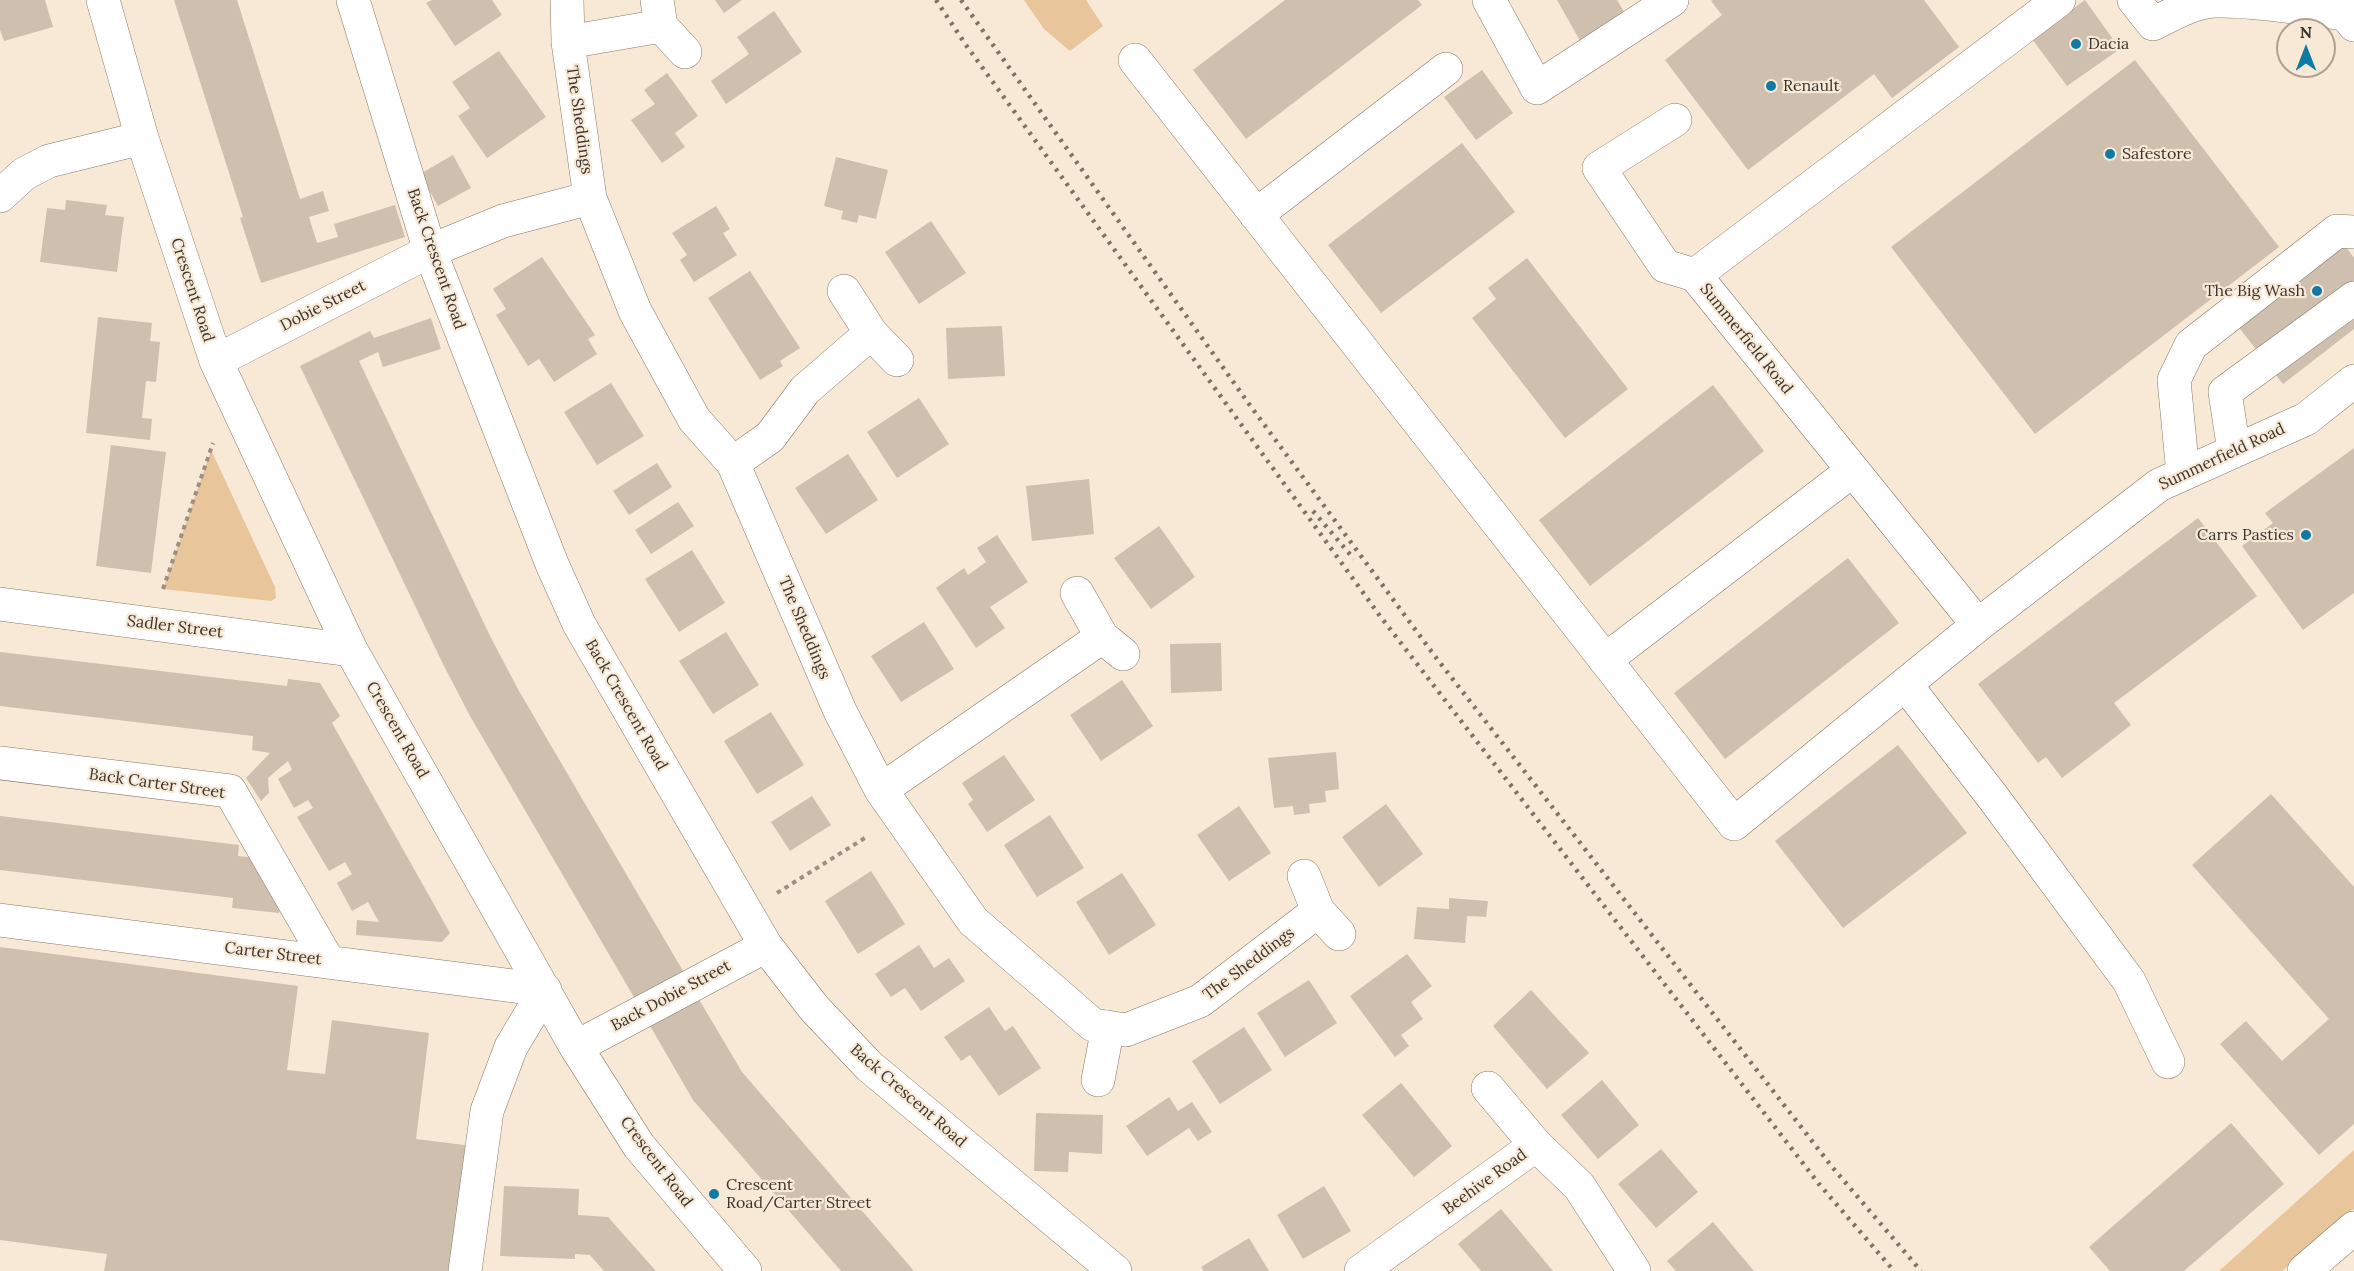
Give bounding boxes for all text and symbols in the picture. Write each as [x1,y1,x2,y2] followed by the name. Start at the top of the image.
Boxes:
[2276,18,2336,78] north arrow
[2300,22,2312,42] text: N
[2088,34,2129,54] place label: Dacia
[2069,37,2083,51] marker: Dacia
[562,64,596,176] street label: The Sheddings
[1783,76,1840,96] place label: Renault
[1764,79,1778,93] marker: Renault
[2122,144,2192,164] place label: Safestore
[2103,147,2117,161] marker: Safestore
[403,186,469,332] street label: Back Crescent Road
[166,236,218,344] street label: Crescent Road
[277,276,369,336] street label: Dobie Street
[1696,280,1796,398] street label: Summerfield Road
[2204,281,2305,301] place label: The Big Wash
[2310,284,2324,298] marker: The Big Wash
[2156,419,2288,495] street label: Summerfield Road
[2197,525,2294,545] place label: Carrs Pasties
[2299,528,2313,542] marker: Carrs Pasties
[774,574,834,682] street label: The Sheddings
[126,612,224,642] street label: Sadler Street
[581,636,671,774] street label: Back Crescent Road
[362,678,432,782] street label: Crescent Road
[88,765,226,803] street label: Back Carter Street
[1199,923,1299,1005] street label: The Sheddings
[223,939,323,969] street label: Carter Street
[608,956,734,1036] street label: Back Dobie Street
[846,1040,970,1152] street label: Back Crescent Road
[616,1113,696,1211] street label: Crescent Road
[1439,1145,1531,1219] street label: Beehive Road
[726,1175,871,1213] place label: Crescent Road/Carter Street
[707,1187,721,1201] marker: Crescent Road/Carter Street

